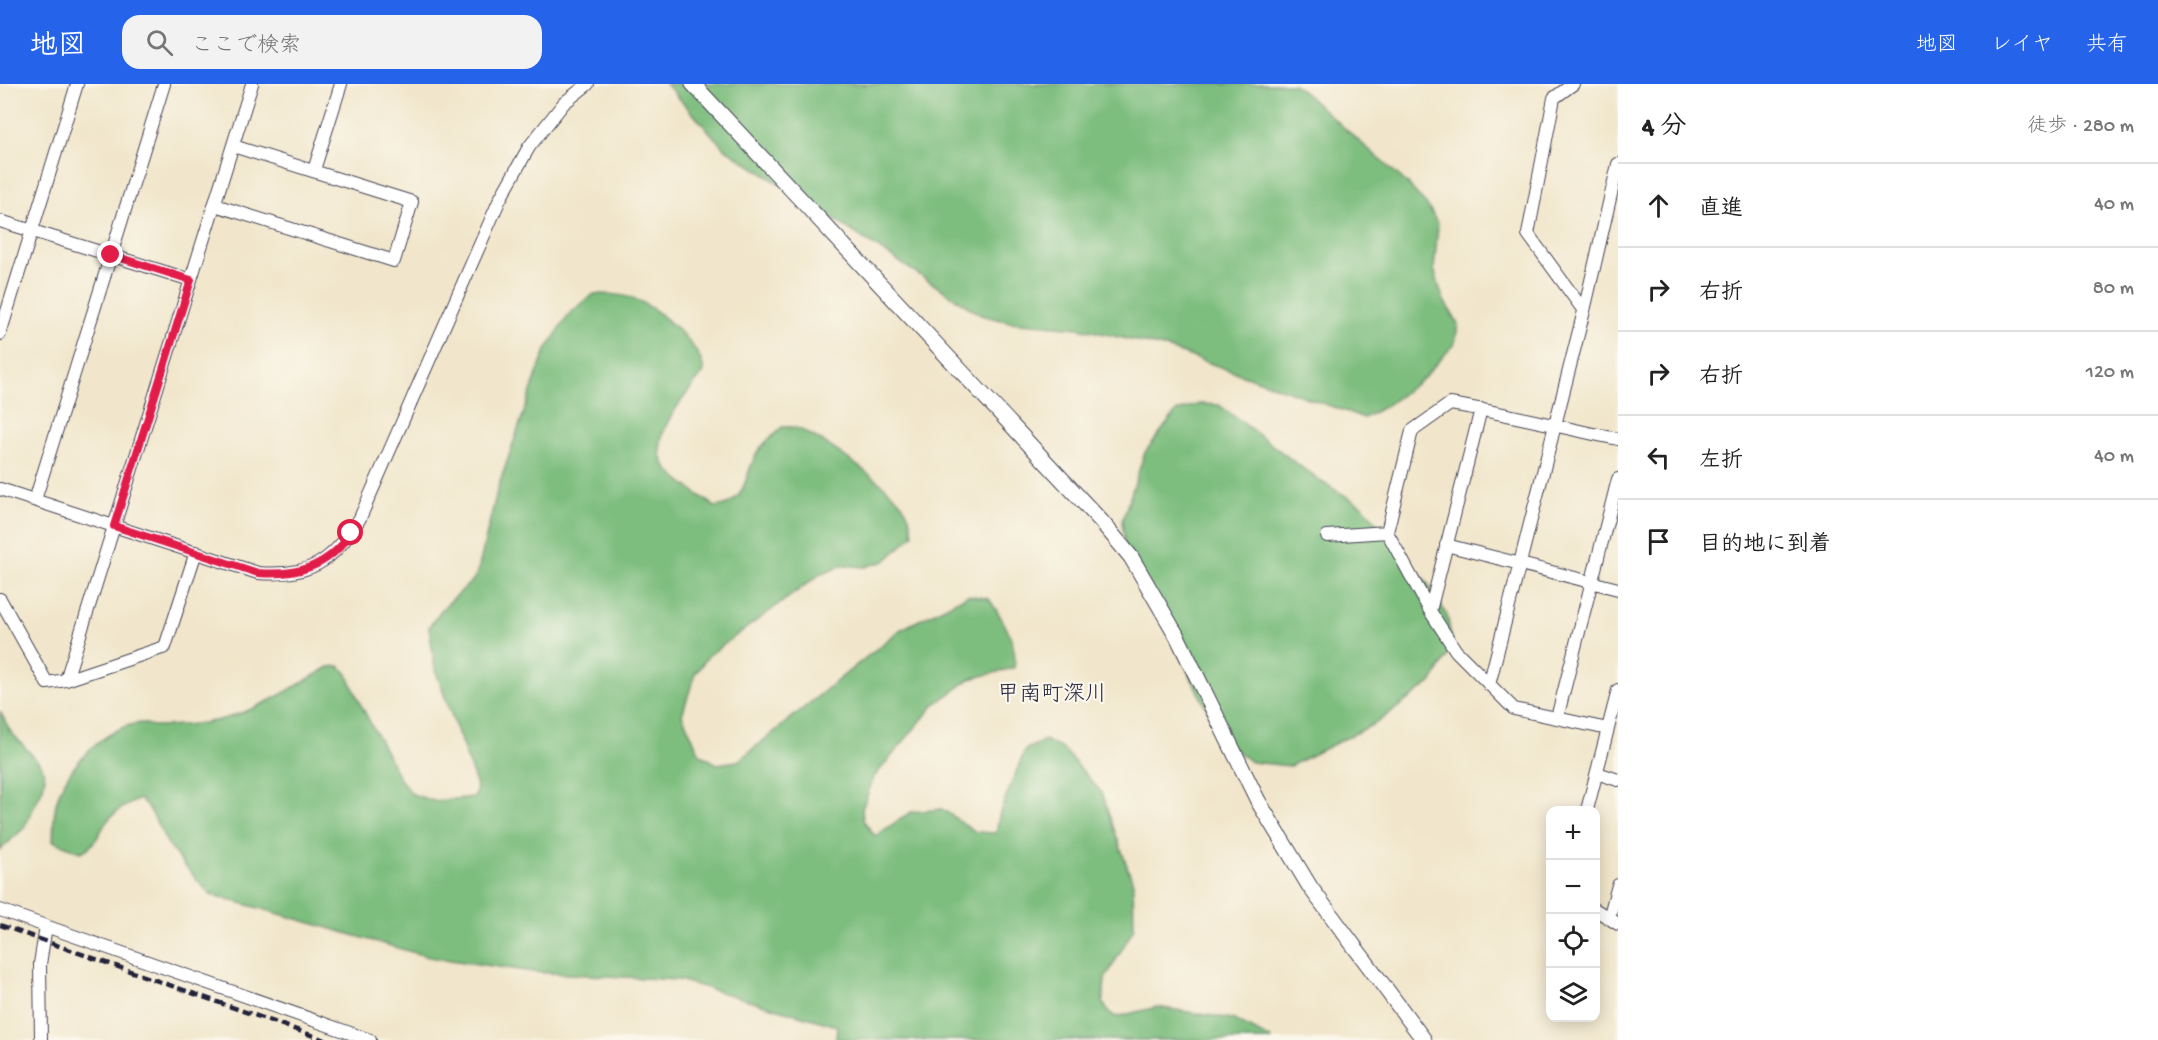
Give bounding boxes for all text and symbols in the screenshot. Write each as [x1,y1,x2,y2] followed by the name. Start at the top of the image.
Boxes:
[122,15,542,69] search box
[143,26,176,59] icon: search
[30,31,86,64] text: 地図
[191,34,301,60] text: ここで検索
[1916,34,1958,59] text: 地図
[1991,34,2053,59] text: レイヤ
[2086,34,2128,59] text: 共有
[1642,113,1686,144] text: 4 分
[2027,116,2134,139] text: 徒歩 · 280 m
[1642,189,1675,222] icon: ahead
[2094,194,2134,217] text: 40 m
[1699,197,1743,223] text: 直進
[97,241,123,267] route end
[1642,273,1675,306] icon: right
[2093,278,2134,301] text: 80 m
[1699,281,1743,307] text: 右折
[1642,357,1675,390] icon: right
[2086,362,2134,385] text: 120 m
[1699,365,1743,391] text: 右折
[1642,441,1675,474] icon: left
[2094,446,2134,469] text: 40 m
[1699,449,1743,475] text: 左折
[337,519,363,545] route start
[1642,525,1675,558] icon: arrive
[1699,533,1831,559] text: 目的地に到着
[997,682,1107,709] district label: 甲南町深川
[1546,806,1600,1022] map controls
[1546,806,1600,860] button: +
[1546,860,1600,914] button: −
[1546,914,1600,968] button: locate
[1546,968,1600,1022] button: layers

